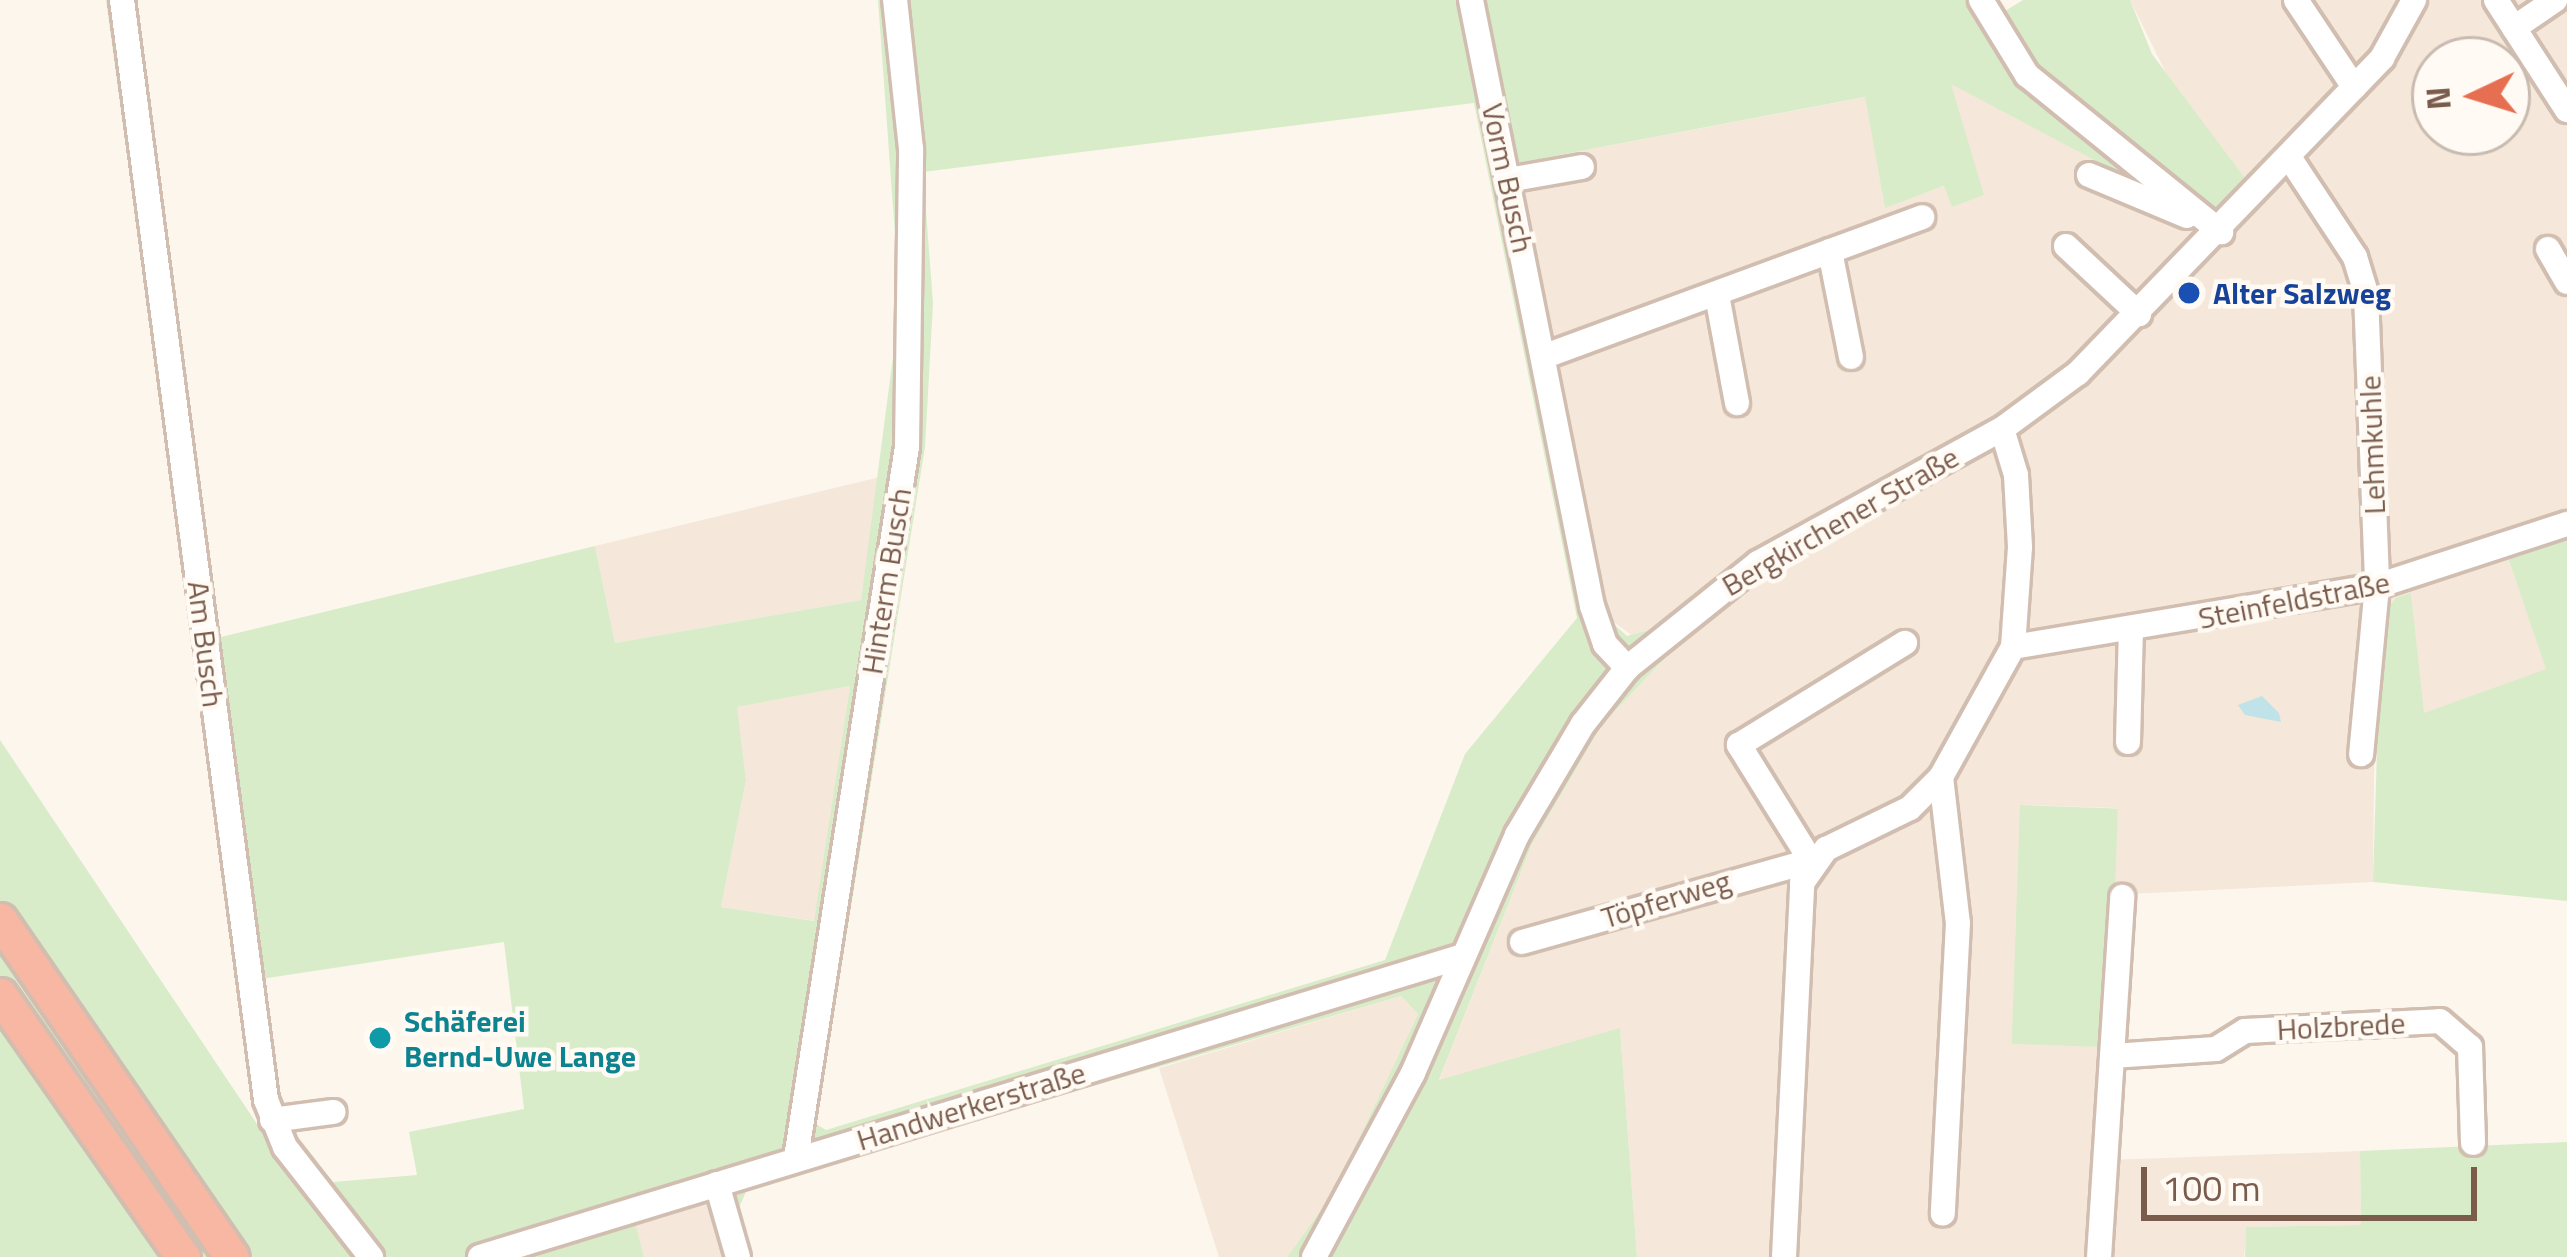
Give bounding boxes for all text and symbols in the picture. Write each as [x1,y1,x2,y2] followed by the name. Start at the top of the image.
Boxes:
[2411,36,2531,156] north arrow
[2412,85,2464,111] text: N
[1475,100,1541,256] street label: Vorm Busch
[2213,275,2391,311] place label: Alter Salzweg
[2176,280,2202,306] marker: Alter Salzweg
[2352,375,2392,515] street label: Lehmkuhle
[1715,439,1965,603] street label: Bergkirchener Straße
[854,485,918,677] street label: Hinterm Busch
[2195,564,2393,636] street label: Steinfeldstraße
[180,579,232,709] street label: Am Busch
[1597,862,1735,936] street label: Töpferweg
[404,1003,636,1074] place label: Schäferei Bernd-Uwe Lange
[2276,1005,2406,1047] street label: Holzbrede
[367,1025,393,1051] marker: Schäferei Bernd-Uwe Lange
[852,1054,1090,1158] street label: Handwerkerstraße
[2147,1143,2483,1217] scale bar
[2162,1160,2261,1215] text: 100 m

